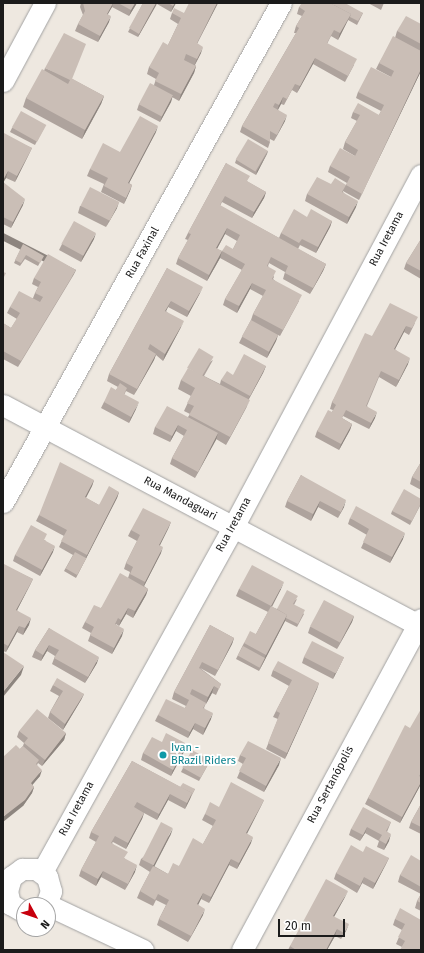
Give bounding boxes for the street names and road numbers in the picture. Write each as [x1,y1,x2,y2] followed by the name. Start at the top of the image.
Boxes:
[367,209,407,269] street label: Rua Iretama
[123,225,163,281] street label: Rua Faxinal
[141,474,219,524] street label: Rua Mandaguari
[214,495,254,555] street label: Rua Iretama
[305,744,357,826] street label: Rua Sertanópolis
[57,779,97,839] street label: Rua Iretama

